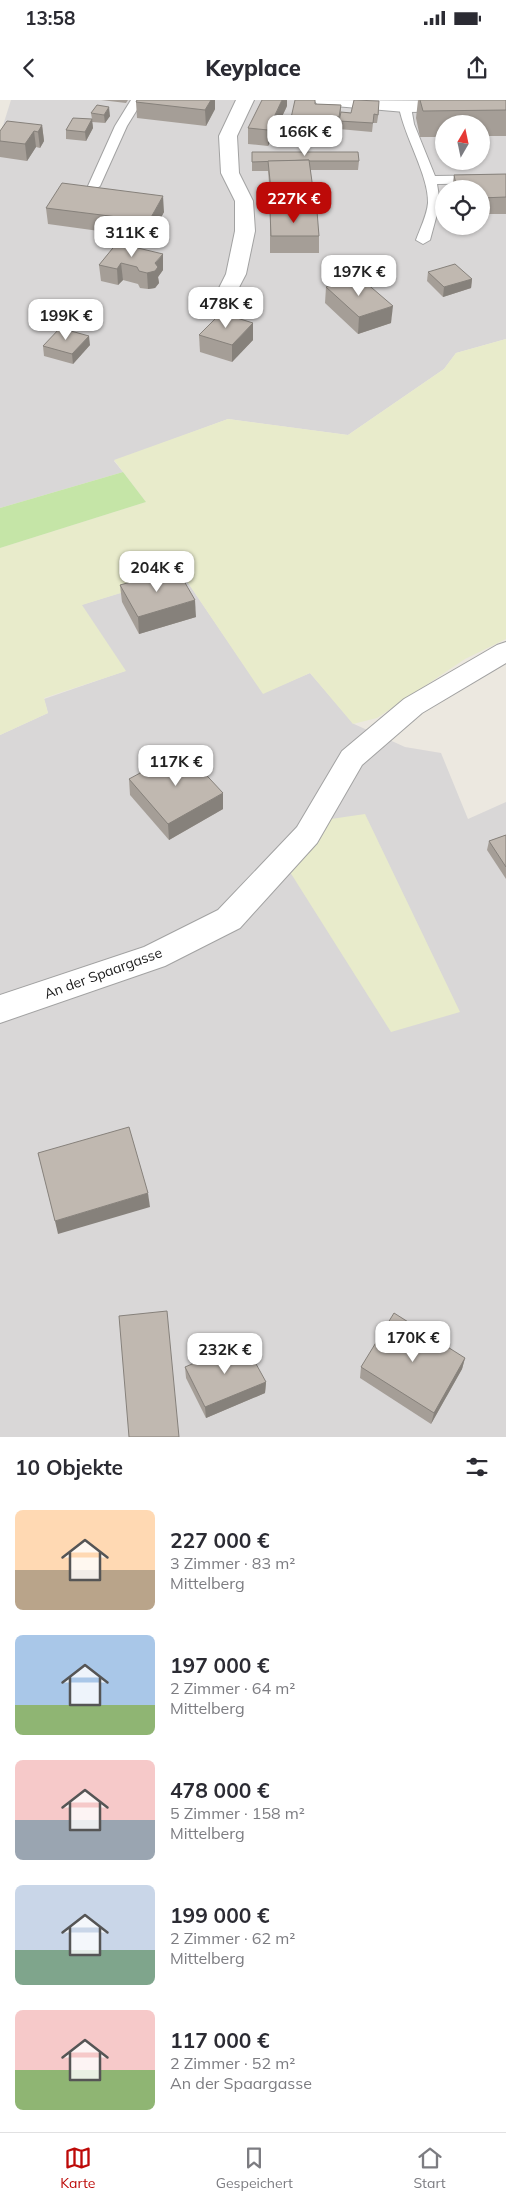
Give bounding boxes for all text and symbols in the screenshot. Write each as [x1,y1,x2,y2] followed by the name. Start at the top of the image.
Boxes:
[25,6,75,30] text: 13:58
[15,54,43,82] icon: back
[205,54,301,82] text: Keyplace
[463,54,491,82] icon: share
[264,115,346,157] pin: 166K €
[435,115,490,170] north arrow
[435,115,490,235] map controls
[278,121,332,141] text: 166K €
[435,180,490,235] button: locate
[253,182,335,224] pin: 227K €
[267,188,321,208] text: 227K €
[91,216,173,258] pin: 311K €
[105,222,159,242] text: 311K €
[318,254,400,297] pin: 197K €
[332,261,386,281] text: 197K €
[185,286,267,329] pin: 478K €
[199,293,253,313] text: 478K €
[25,298,107,341] pin: 199K €
[39,305,93,325] text: 199K €
[116,550,198,593] pin: 204K €
[130,557,184,577] text: 204K €
[135,744,217,787] pin: 117K €
[149,751,203,771] text: 117K €
[42,943,164,1003] street label: An der Spaargasse
[372,1320,454,1363] pin: 170K €
[386,1327,440,1347] text: 170K €
[184,1332,266,1375] pin: 232K €
[198,1339,252,1359] text: 232K €
[463,1453,491,1481] icon: filters
[15,1454,123,1480] text: 10 Objekte
[170,1527,270,1553] text: 227 000 €
[55,1530,115,1590] icon: home
[170,1553,295,1573] text: 3 Zimmer · 83 m²
[170,1573,245,1593] text: Mittelberg
[170,1652,270,1678] text: 197 000 €
[55,1655,115,1715] icon: home
[170,1678,295,1698] text: 2 Zimmer · 64 m²
[170,1698,245,1718] text: Mittelberg
[170,1777,270,1803] text: 478 000 €
[55,1780,115,1840] icon: home
[170,1803,305,1823] text: 5 Zimmer · 158 m²
[170,1823,245,1843] text: Mittelberg
[170,1902,270,1928] text: 199 000 €
[55,1905,115,1965] icon: home
[170,1928,295,1948] text: 2 Zimmer · 62 m²
[170,1948,245,1968] text: Mittelberg
[170,2027,270,2053] text: 117 000 €
[55,2030,115,2090] icon: home
[170,2053,295,2073] text: 2 Zimmer · 52 m²
[170,2073,312,2093] text: An der Spaargasse
[60,2144,95,2192] tab: Karte
[216,2144,293,2192] tab: Gespeichert
[413,2144,446,2192] tab: Start

